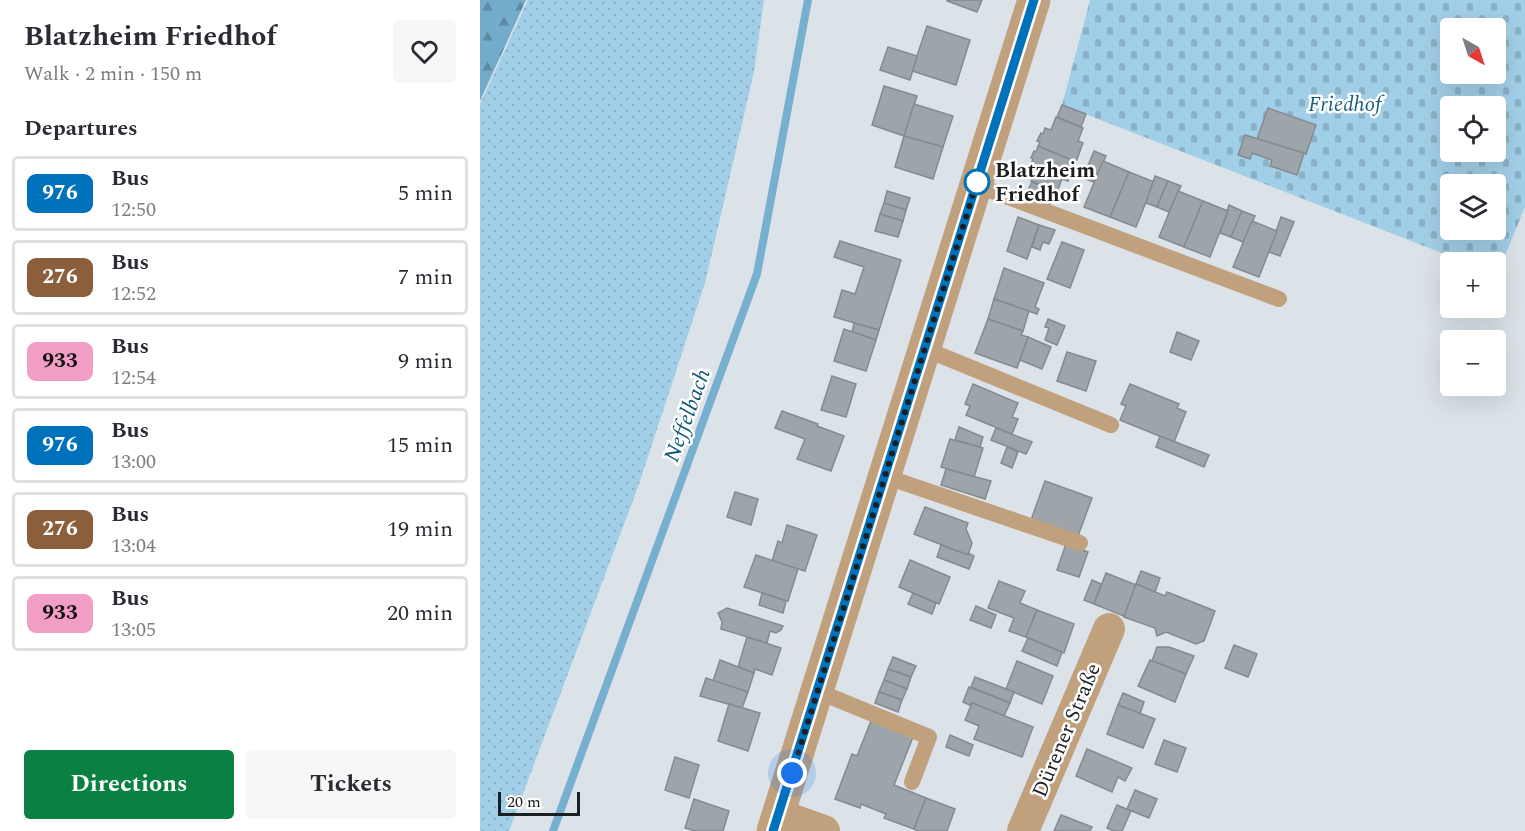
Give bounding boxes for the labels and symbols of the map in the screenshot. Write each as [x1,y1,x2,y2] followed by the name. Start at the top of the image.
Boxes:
[1440,18,1506,84] north arrow
[1308,89,1385,121] park label: Friedhof
[995,155,1095,211] place label: Blatzheim Friedhof
[964,169,990,195] marker: Blatzheim Friedhof
[655,364,720,467] water label: Neffelbach
[1024,658,1110,803] street label: Dürener Straße
[777,758,807,788] your location
[498,789,580,816] scale bar

